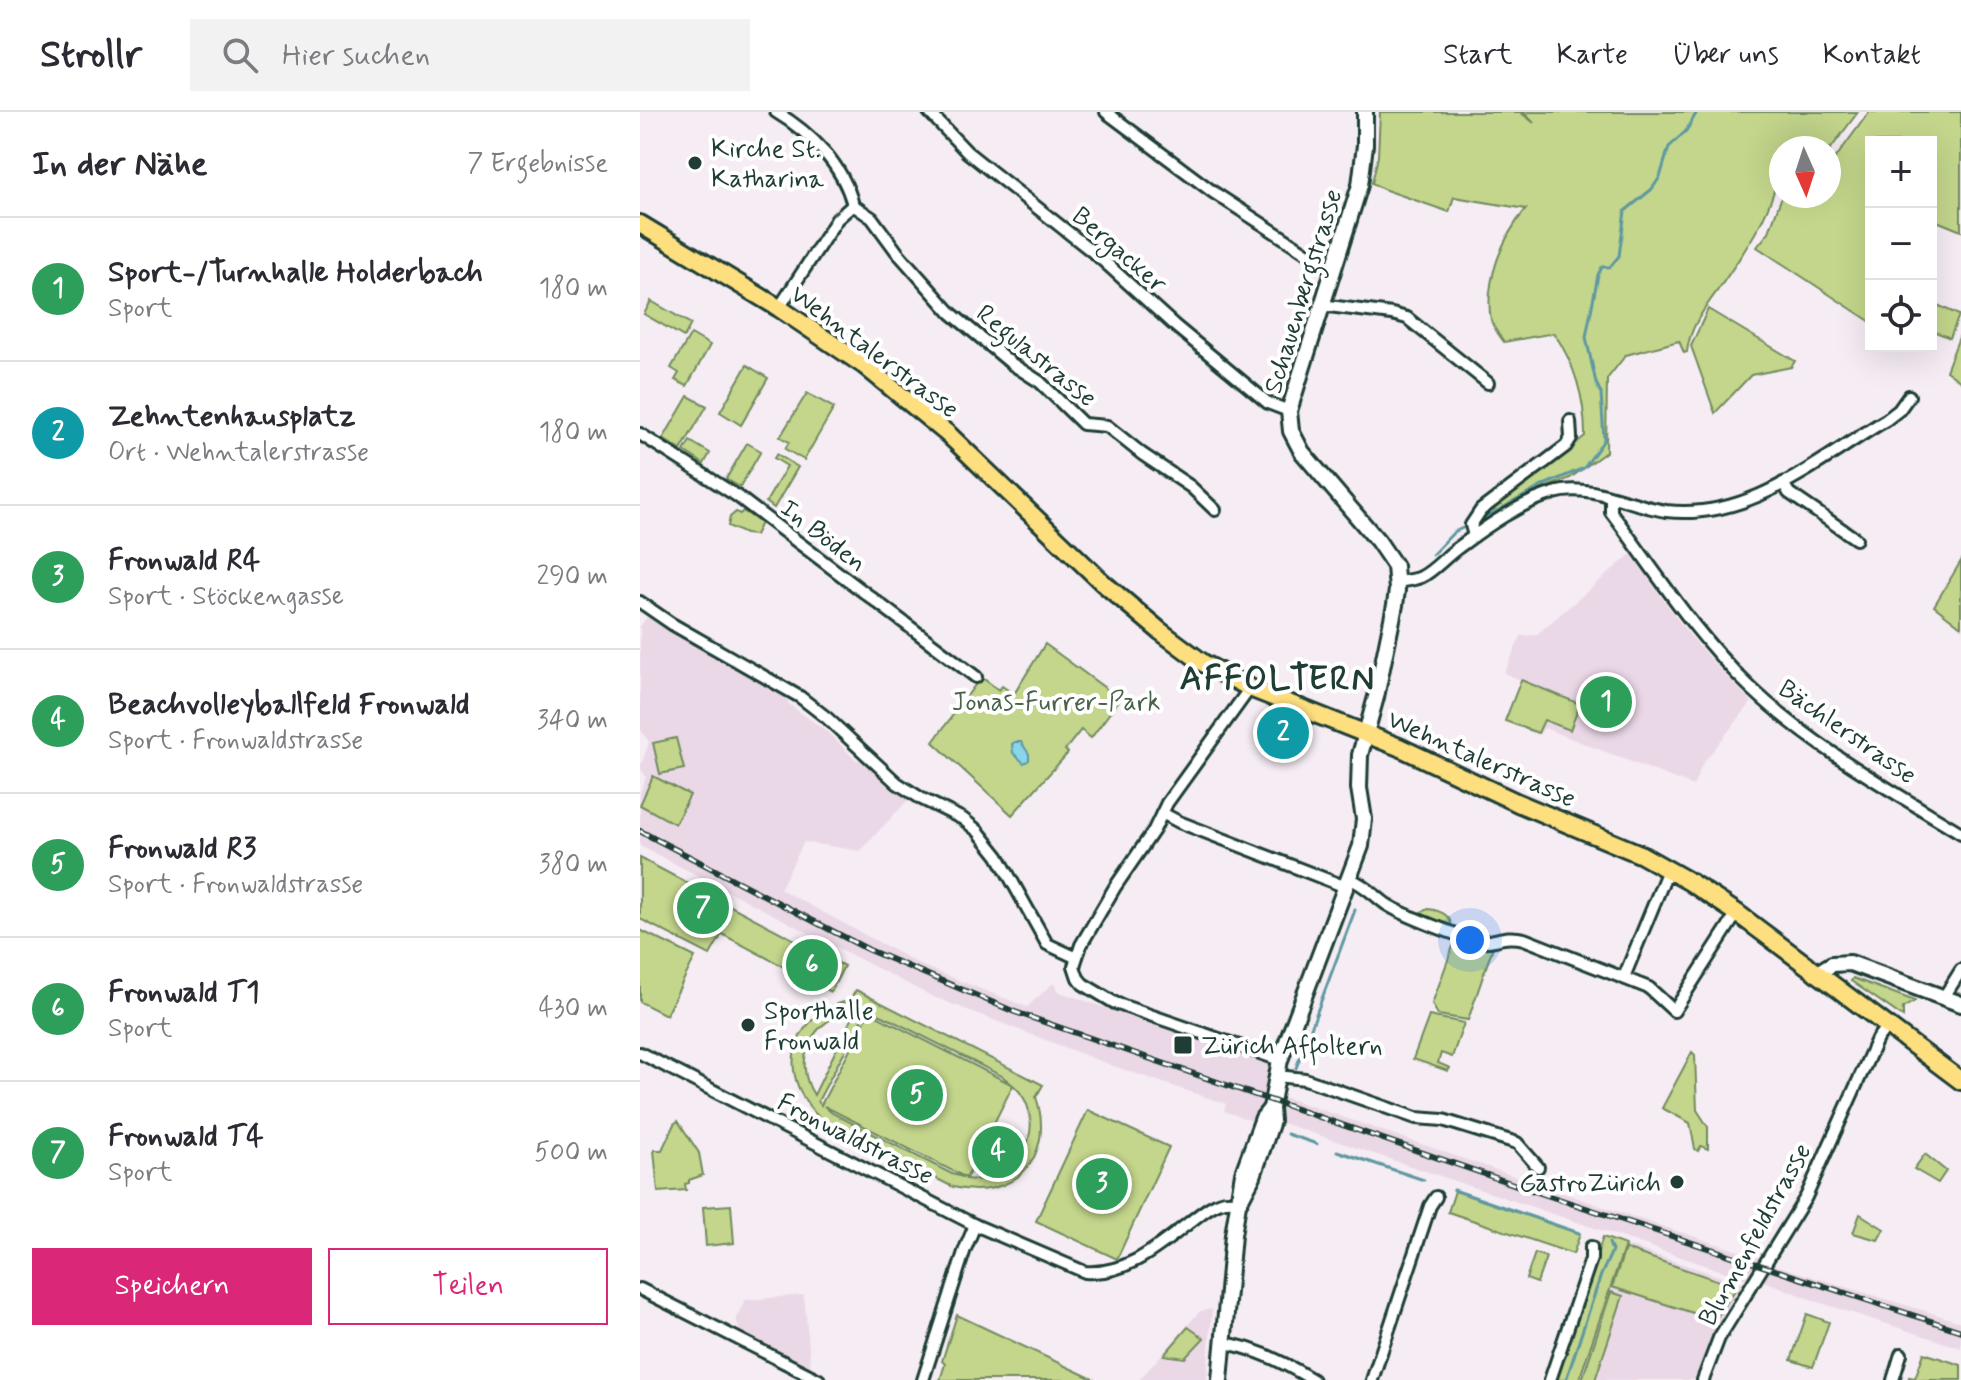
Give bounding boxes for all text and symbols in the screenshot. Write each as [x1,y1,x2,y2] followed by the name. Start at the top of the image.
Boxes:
[190,19,750,91] search box
[40,31,142,80] text: Strollr
[218,33,262,77] icon: search
[282,36,430,75] text: Hier suchen
[1443,37,1512,74] text: Start
[1556,37,1628,74] text: Karte
[1672,37,1779,74] text: Über uns
[1823,37,1921,74] text: Kontakt
[711,133,824,197] place label: Kirche St. Katharina
[1769,136,1841,208] north arrow
[1865,136,1937,352] map controls
[1865,136,1937,208] button: +
[32,142,207,187] text: In der Nähe
[467,147,608,181] text: 7 Ergebnisse
[686,154,704,172] marker: Kirche St. Katharina
[1257,185,1354,399] street label: Schauenbergstrasse
[1063,200,1174,303] street label: Bergacker
[1865,208,1937,280] button: −
[108,253,483,292] text: Sport-/Turnhalle Holderbach
[52,272,64,306] text: 1
[539,272,608,306] text: 180 m
[783,278,965,427] street label: Wehntalerstrasse
[1865,280,1937,352] button: locate
[108,292,172,326] text: Sport
[966,297,1103,418] street label: Regulastrasse
[108,397,355,436] text: Zehntenhausplatz
[52,416,64,450] text: 2
[539,416,608,450] text: 180 m
[108,436,369,470] text: Ort · Wehntalerstrasse
[773,492,873,581] street label: In Böden
[108,541,260,580] text: Fronwald R4
[52,560,64,594] text: 3
[536,560,608,594] text: 290 m
[108,580,344,614] text: Sport · Stöckengasse
[1180,657,1376,702] district label: AFFOLTERN
[1580,672,1632,732] pin: 1
[1771,672,1923,793] street label: Bächlerstrasse
[108,685,470,724] text: Beachvolleyballfeld Fronwald
[952,686,1160,720] park label: Jonas-Furrer-Park
[1257,703,1309,763] pin: 2
[1382,703,1581,817] street label: Wehntalerstrasse
[50,704,66,738] text: 4
[537,704,608,738] text: 340 m
[108,724,363,758] text: Sport · Fronwaldstrasse
[108,829,256,868] text: Fronwald R3
[50,848,66,882] text: 5
[539,848,608,882] text: 380 m
[108,868,363,902] text: Sport · Fronwaldstrasse
[677,878,729,938] pin: 7
[1450,920,1490,960] your location
[786,935,838,995] pin: 6
[108,973,260,1012] text: Fronwald T1
[51,992,65,1026] text: 6
[539,992,608,1026] text: 430 m
[764,995,874,1059] place label: Sporthalle Fronwald
[108,1012,172,1046] text: Sport
[739,1016,757,1034] marker: Sporthalle Fronwald
[1201,1030,1383,1066] place label: Zürich Affoltern
[1172,1034,1194,1056] marker: Zürich Affoltern
[891,1065,943,1125] pin: 5
[771,1086,939,1194] street label: Fronwaldstrasse
[108,1117,264,1156] text: Fronwald T4
[972,1122,1024,1182] pin: 4
[50,1136,66,1170] text: 7
[534,1136,608,1170] text: 500 m
[1691,1138,1820,1332] street label: Blumenfeldstrasse
[1076,1154,1128,1214] pin: 3
[108,1156,172,1190] text: Sport
[1519,1167,1661,1201] place label: GastroZürich
[1668,1173,1686,1191] marker: GastroZürich
[32,1248,312,1325] button: Speichern
[328,1248,608,1325] button: Teilen

